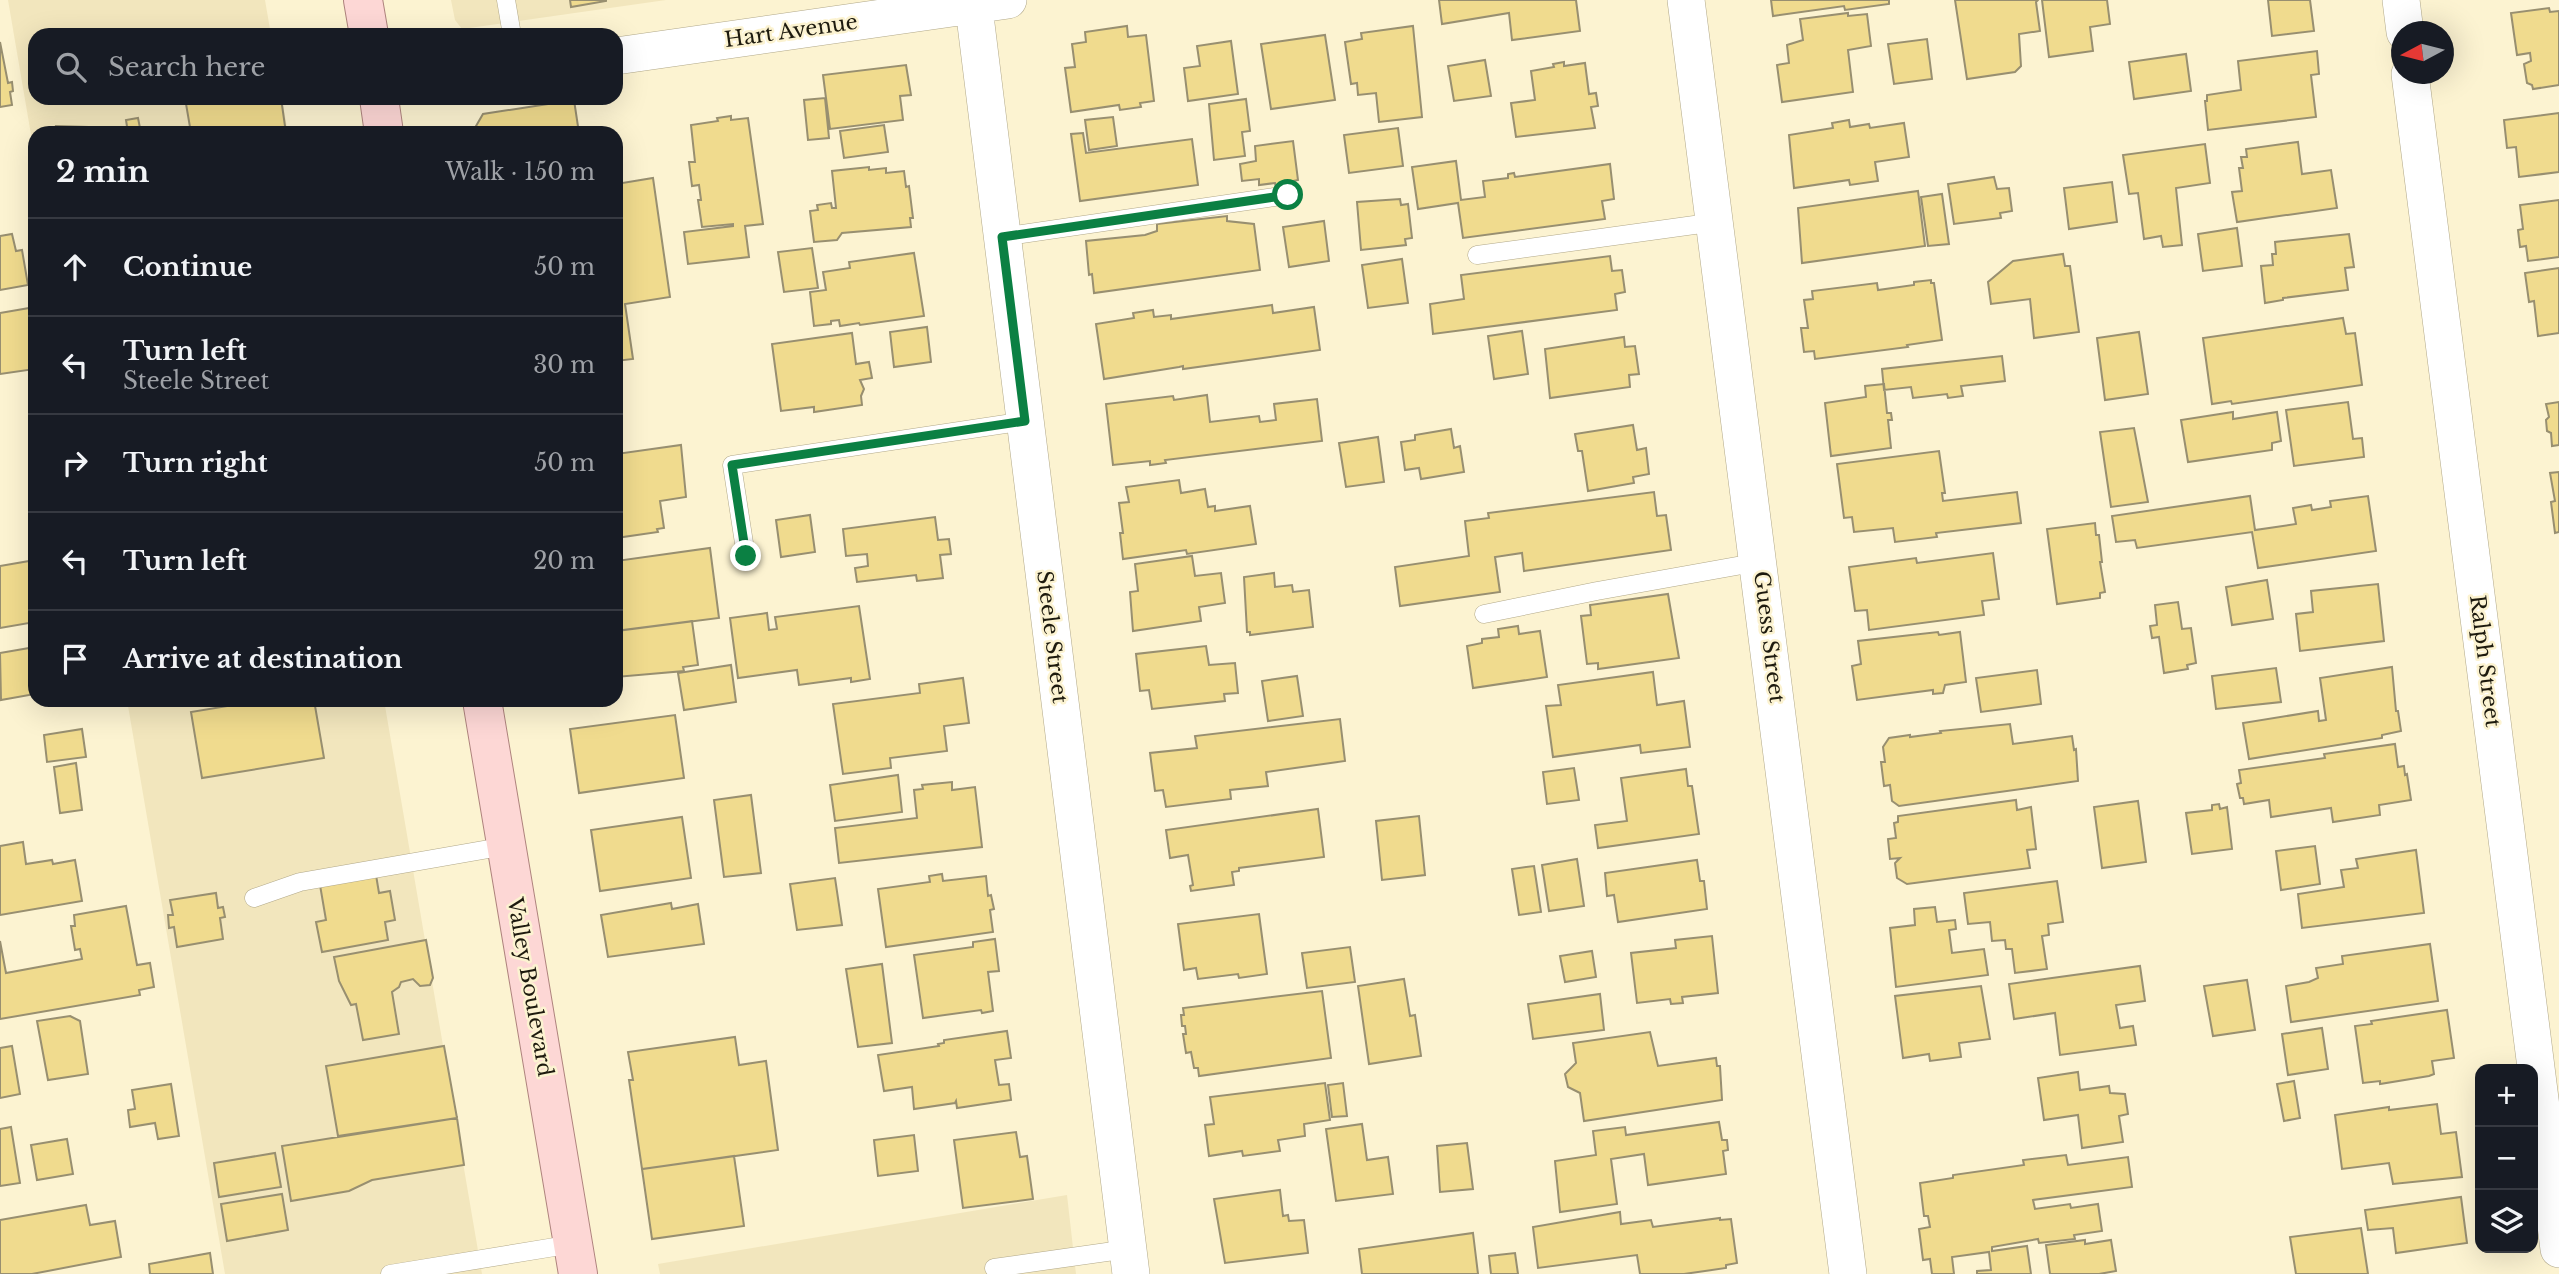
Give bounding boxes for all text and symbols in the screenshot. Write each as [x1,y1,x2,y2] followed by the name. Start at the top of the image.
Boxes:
[723,9,859,53] street label: Hart Avenue
[2391,21,2454,84] north arrow
[28,28,623,105] search box
[52,48,90,86] icon: search
[108,51,265,83] text: Search here
[56,153,149,190] text: 2 min
[445,158,595,186] text: Walk · 150 m
[1272,179,1303,210] route start
[56,248,94,286] icon: ahead
[123,251,252,283] text: Continue
[534,253,595,281] text: 50 m
[123,335,247,367] text: Turn left
[56,346,94,384] icon: left
[533,351,595,379] text: 30 m
[123,367,269,395] text: Steele Street
[56,444,94,482] icon: right
[123,447,268,479] text: Turn right
[534,449,595,477] text: 50 m
[730,540,761,571] route end
[56,542,94,580] icon: left
[123,545,247,577] text: Turn left
[533,547,595,575] text: 20 m
[1031,569,1073,705] street label: Steele Street
[1748,570,1790,704] street label: Guess Street
[2464,593,2506,729] street label: Ralph Street
[56,640,94,678] icon: arrive
[123,643,403,675] text: Arrive at destination
[501,895,559,1078] street label: Valley Boulevard
[2475,1064,2538,1253] map controls
[2475,1064,2538,1127] button: +
[2475,1127,2538,1190] button: −
[2475,1190,2538,1253] button: layers

